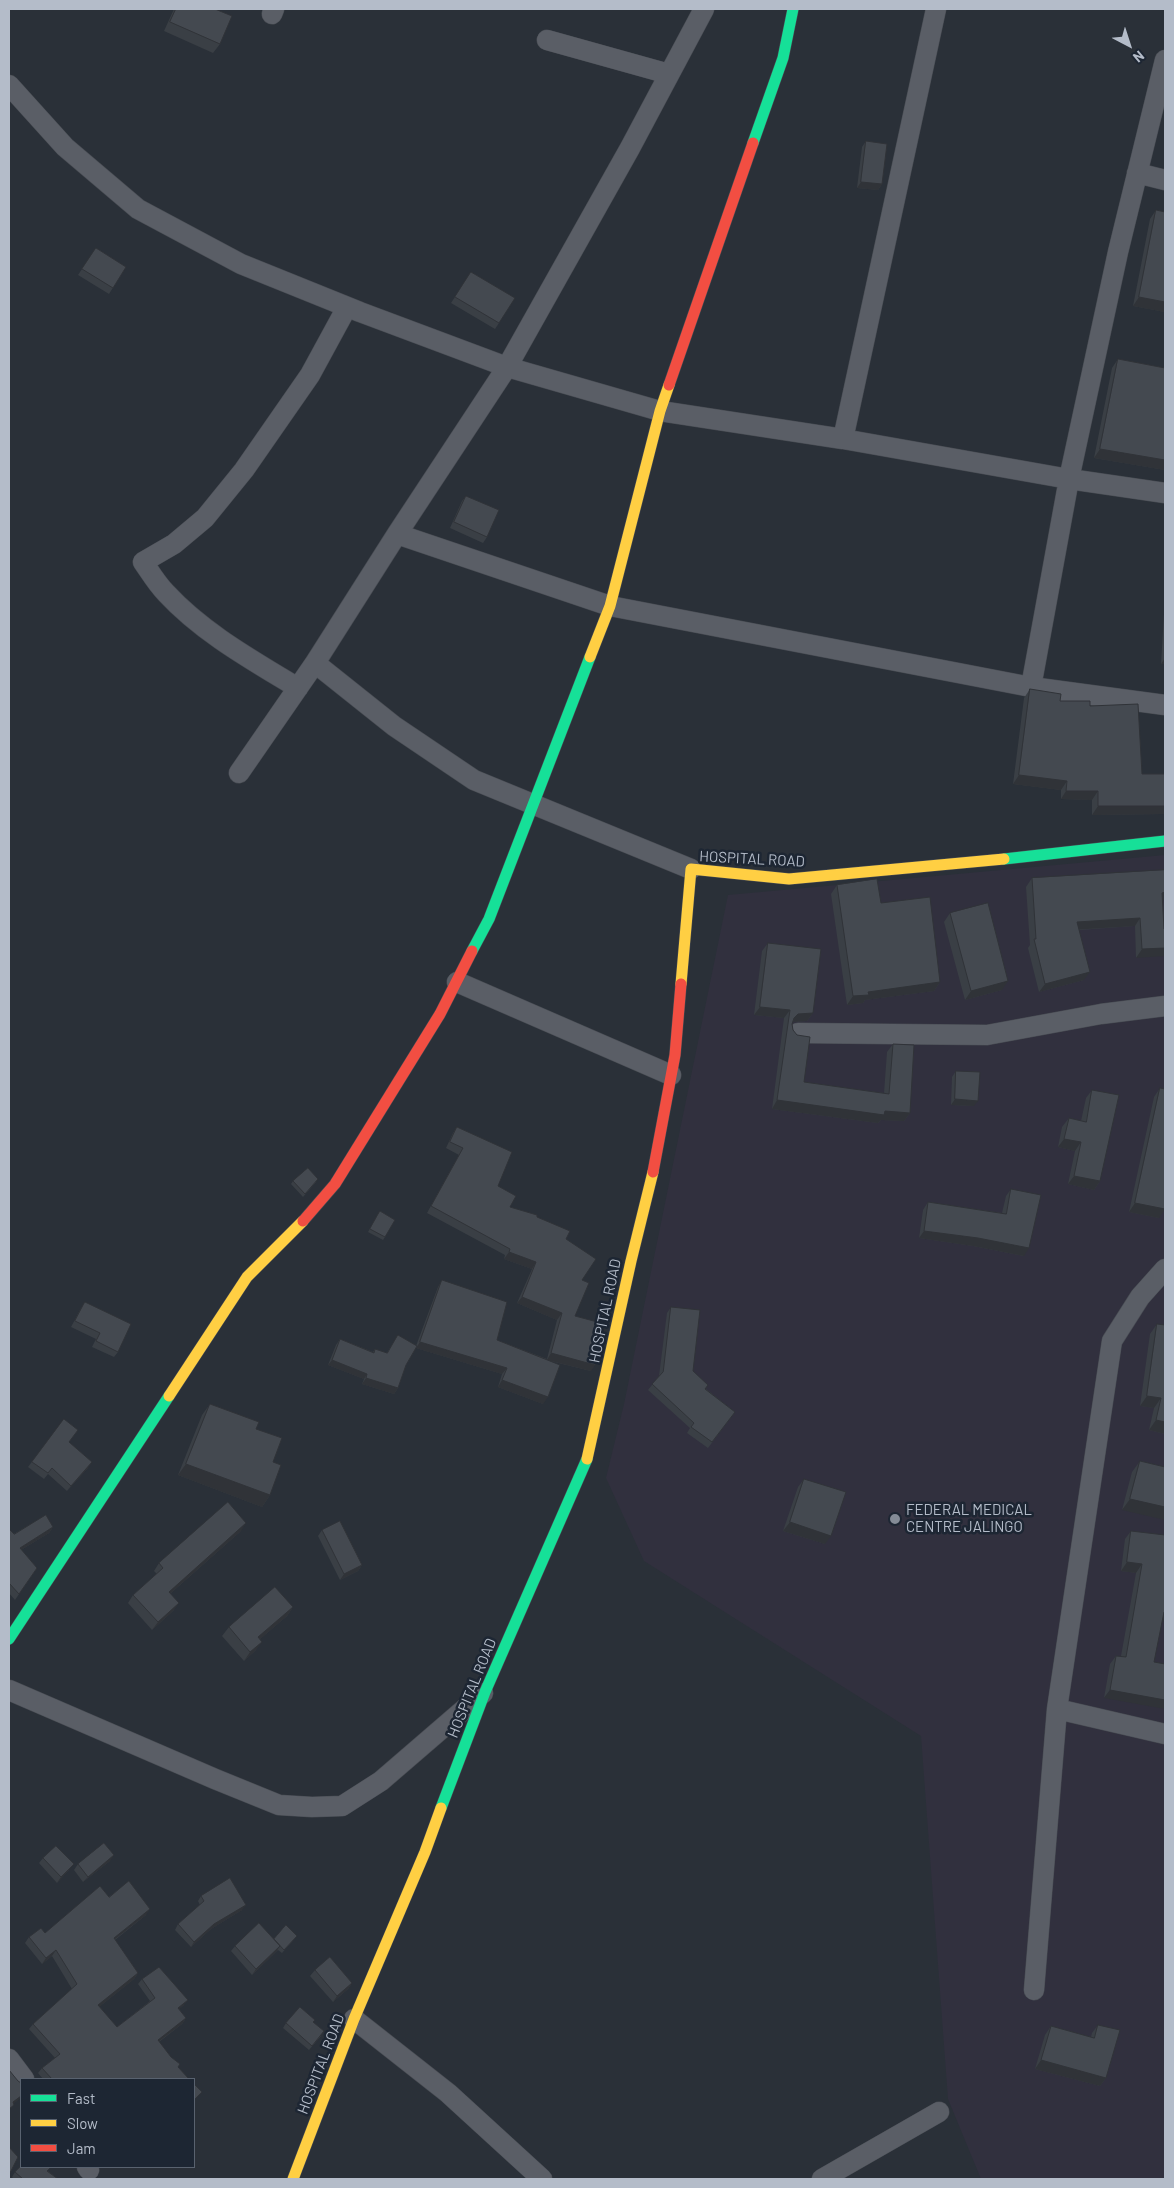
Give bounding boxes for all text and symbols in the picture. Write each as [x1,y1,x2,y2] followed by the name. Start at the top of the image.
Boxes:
[1104,20,1154,70] north arrow
[1130,47,1148,66] text: N
[699,847,805,871] street label: HOSPITAL ROAD
[585,1257,625,1365] street label: HOSPITAL ROAD
[906,1501,1032,1536] place label: FEDERAL MEDICAL CENTRE JALINGO
[888,1512,902,1526] marker: FEDERAL MEDICAL CENTRE JALINGO
[444,1636,500,1740] street label: HOSPITAL ROAD
[294,2011,348,2117] street label: HOSPITAL ROAD
[20,2078,195,2168] legend
[67,2089,95,2107] text: Fast
[67,2114,98,2132] text: Slow
[67,2139,96,2157] text: Jam

